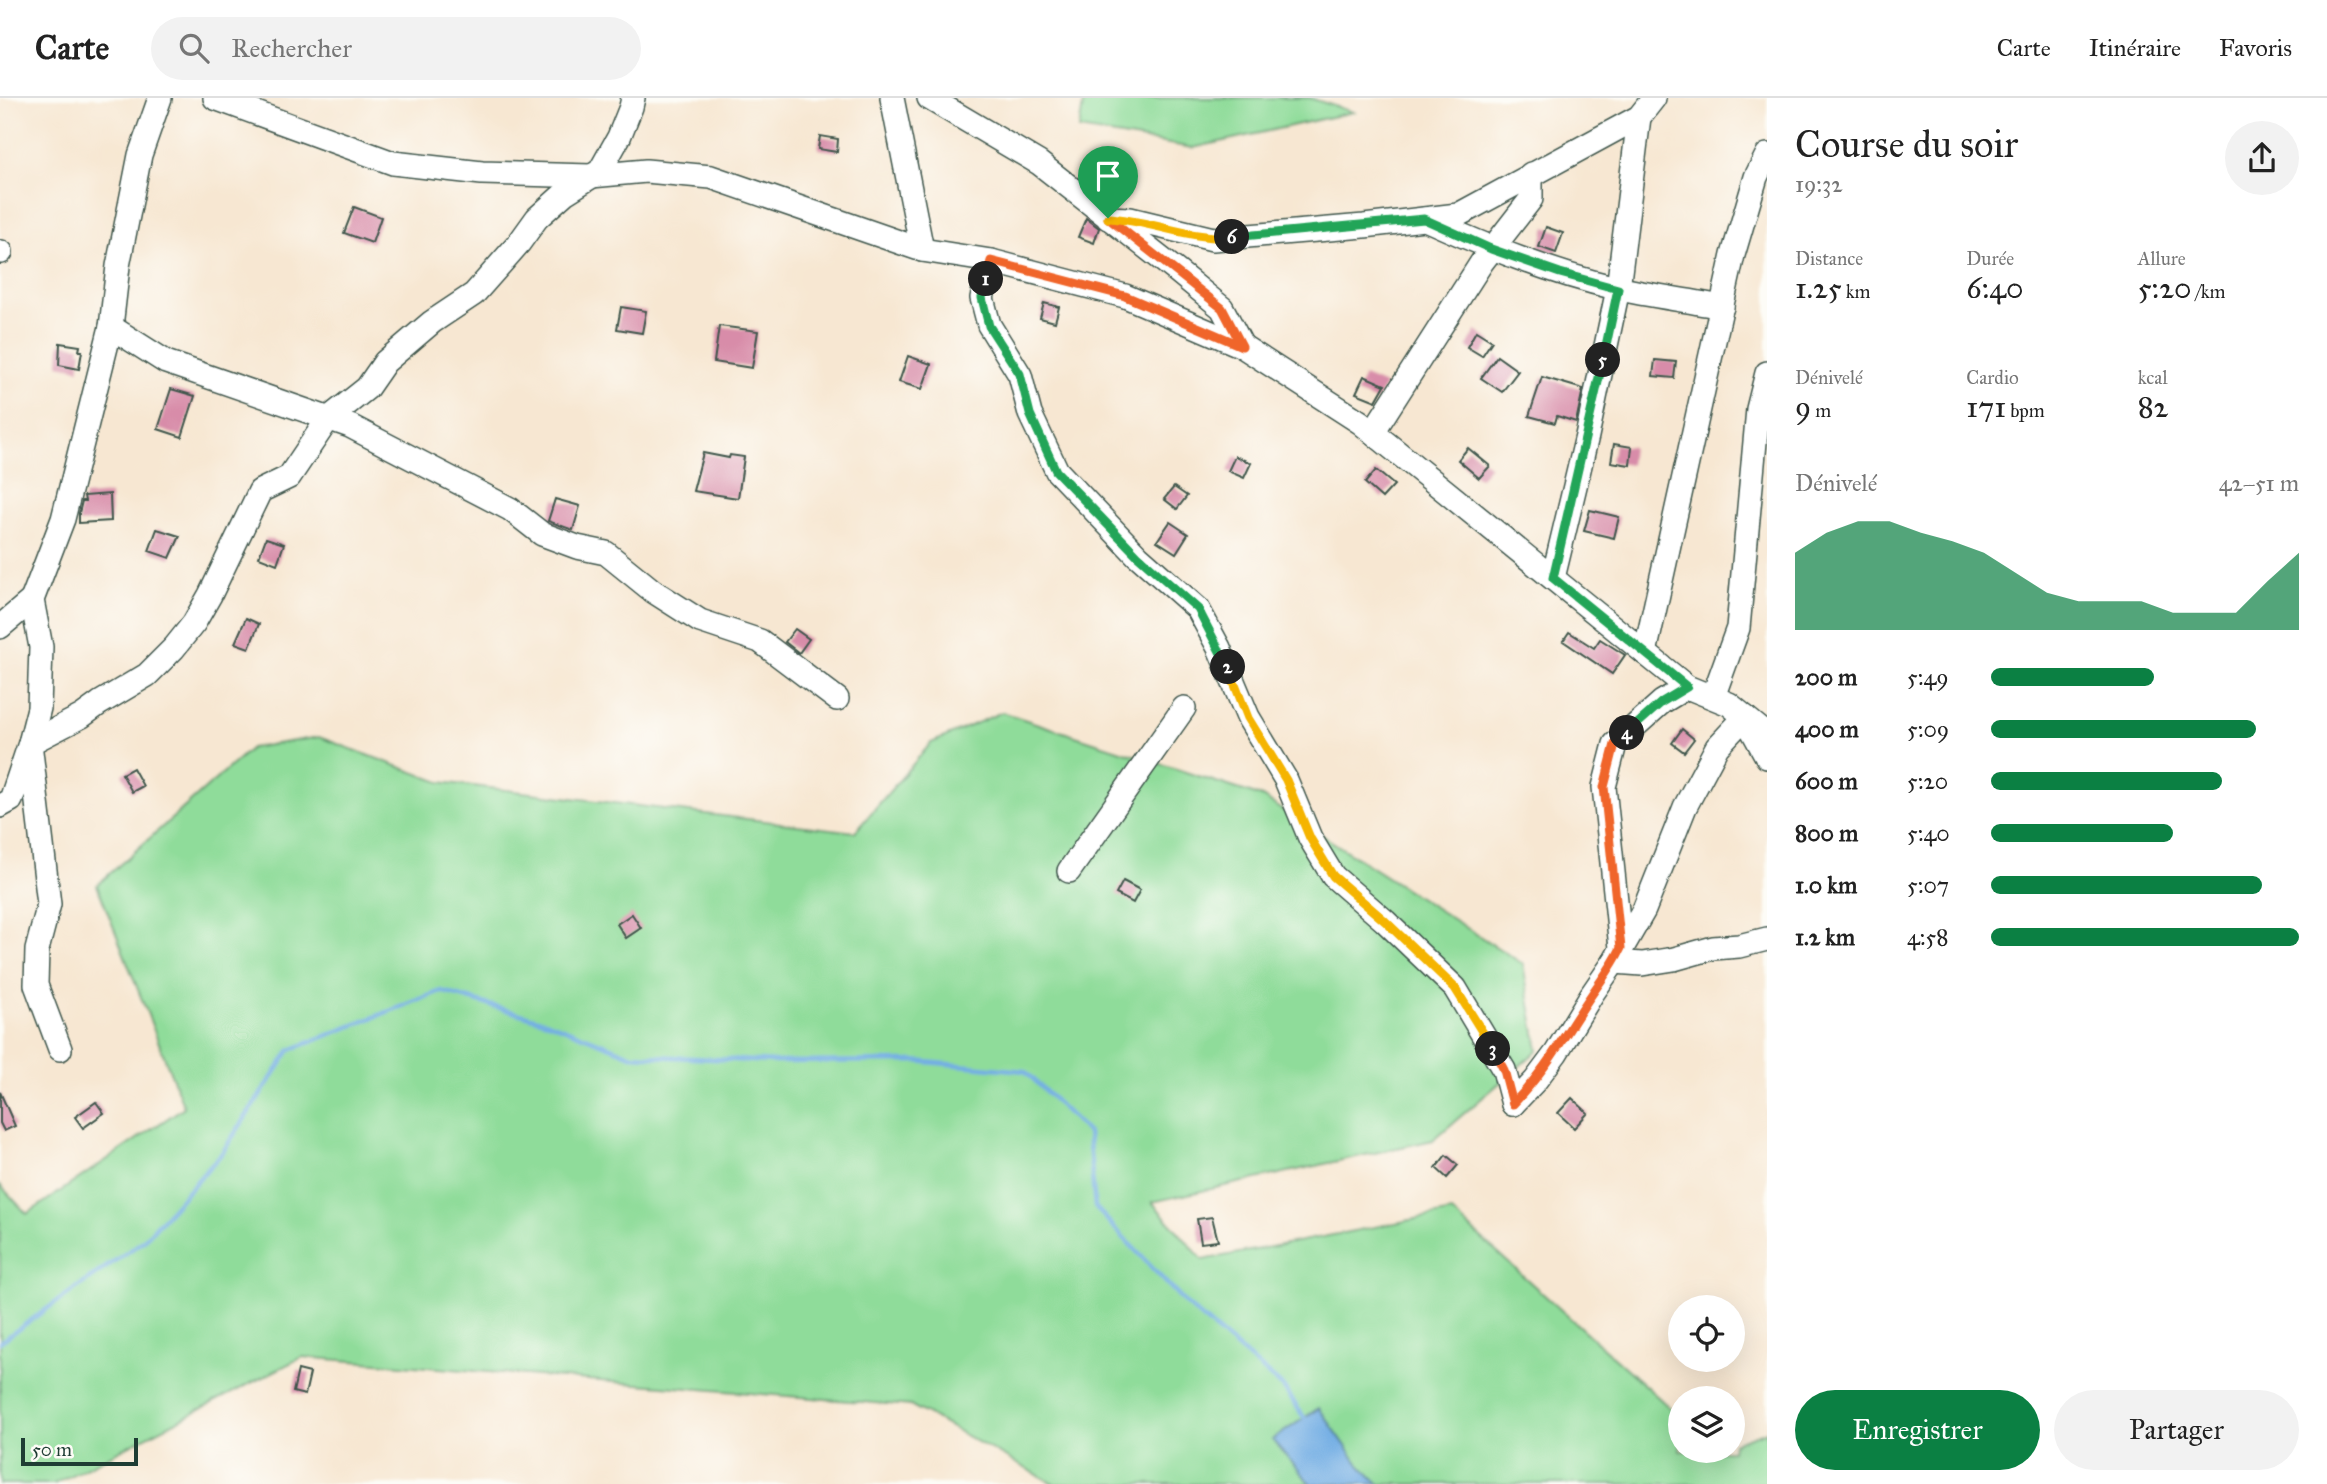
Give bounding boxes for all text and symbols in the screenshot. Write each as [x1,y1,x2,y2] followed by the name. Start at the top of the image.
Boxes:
[151,17,641,80] search box
[35,28,109,68] text: Carte
[175,29,213,67] icon: search
[231,32,352,64] text: Rechercher
[1997,33,2051,63] text: Carte
[2089,33,2181,63] text: Itinéraire
[2219,33,2292,63] text: Favoris
[1795,121,2018,167] text: Course du soir
[2225,121,2299,195] button: share
[1078,146,1138,218] pin
[1089,157,1127,195] icon: arrive
[1795,170,1843,198] text: 19:32
[1214,220,1250,254] pin: 6
[1227,225,1236,248] text: 6
[1795,247,1863,270] text: Distance
[1966,247,2014,270] text: Durée
[2138,247,2186,270] text: Allure
[968,262,1004,296] pin: 1
[982,267,989,290] text: 1
[1795,270,1842,306] text: 1.25
[1966,270,2023,306] text: 6:40
[2138,270,2191,306] text: 5:20
[1842,280,1871,303] text: km
[2191,280,2225,303] text: /km
[1586,342,1620,378] pin: 5
[1598,348,1607,371] text: 5
[1795,366,1863,389] text: Dénivelé
[1966,366,2019,389] text: Cardio
[2138,366,2168,389] text: kcal
[1795,389,1811,425] text: 9
[1966,389,2006,425] text: 171
[2138,389,2168,425] text: 82
[1811,399,1831,422] text: m
[2006,399,2045,422] text: bpm
[1795,469,1877,497] text: Dénivelé
[2219,469,2299,497] text: 42–51 m
[1210,650,1246,684] pin: 2
[1223,655,1232,678] text: 2
[1795,663,1857,691] text: 200 m
[1907,663,1949,691] text: 5:49
[1795,715,1859,743] text: 400 m
[1907,715,1949,743] text: 5:09
[1610,716,1644,750] pin: 4
[1621,721,1632,744] text: 4
[1795,767,1858,795] text: 600 m
[1907,767,1948,795] text: 5:20
[1795,819,1858,847] text: 800 m
[1907,819,1950,847] text: 5:40
[1795,871,1857,899] text: 1.0 km
[1907,871,1949,899] text: 5:07
[1795,923,1855,951] text: 1.2 km
[1907,923,1949,951] text: 4:58
[1476,1032,1510,1066] pin: 3
[1489,1037,1496,1060] text: 3
[1668,1295,1745,1463] map controls
[1668,1295,1745,1372] button: locate
[1668,1386,1745,1463] button: layers
[1795,1390,2040,1470] button: Enregistrer
[2054,1390,2299,1470] button: Partager
[21,1435,138,1467] scale bar
[32,1438,72,1461] text: 50 m

